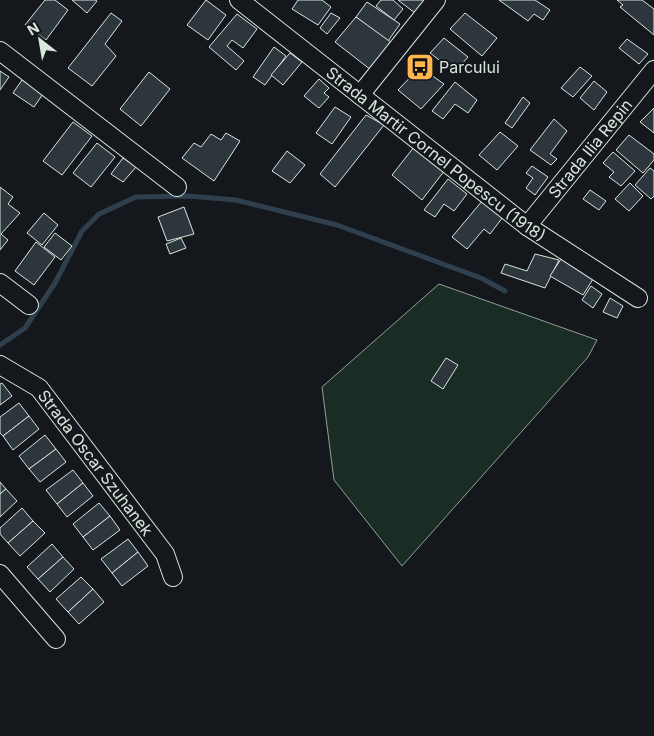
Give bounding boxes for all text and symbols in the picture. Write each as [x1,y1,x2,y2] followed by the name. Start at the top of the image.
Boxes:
[15,15,65,65] north arrow
[24,18,42,38] text: N
[405,52,435,82] bus stop icon: Parcului
[439,57,500,77] place label: Parcului
[322,62,550,245] street label: Strada Martir Cornel Popescu (1918)
[544,95,636,202] street label: Strada Ilia Repin
[34,386,158,540] street label: Strada Oscar Szuhanek

